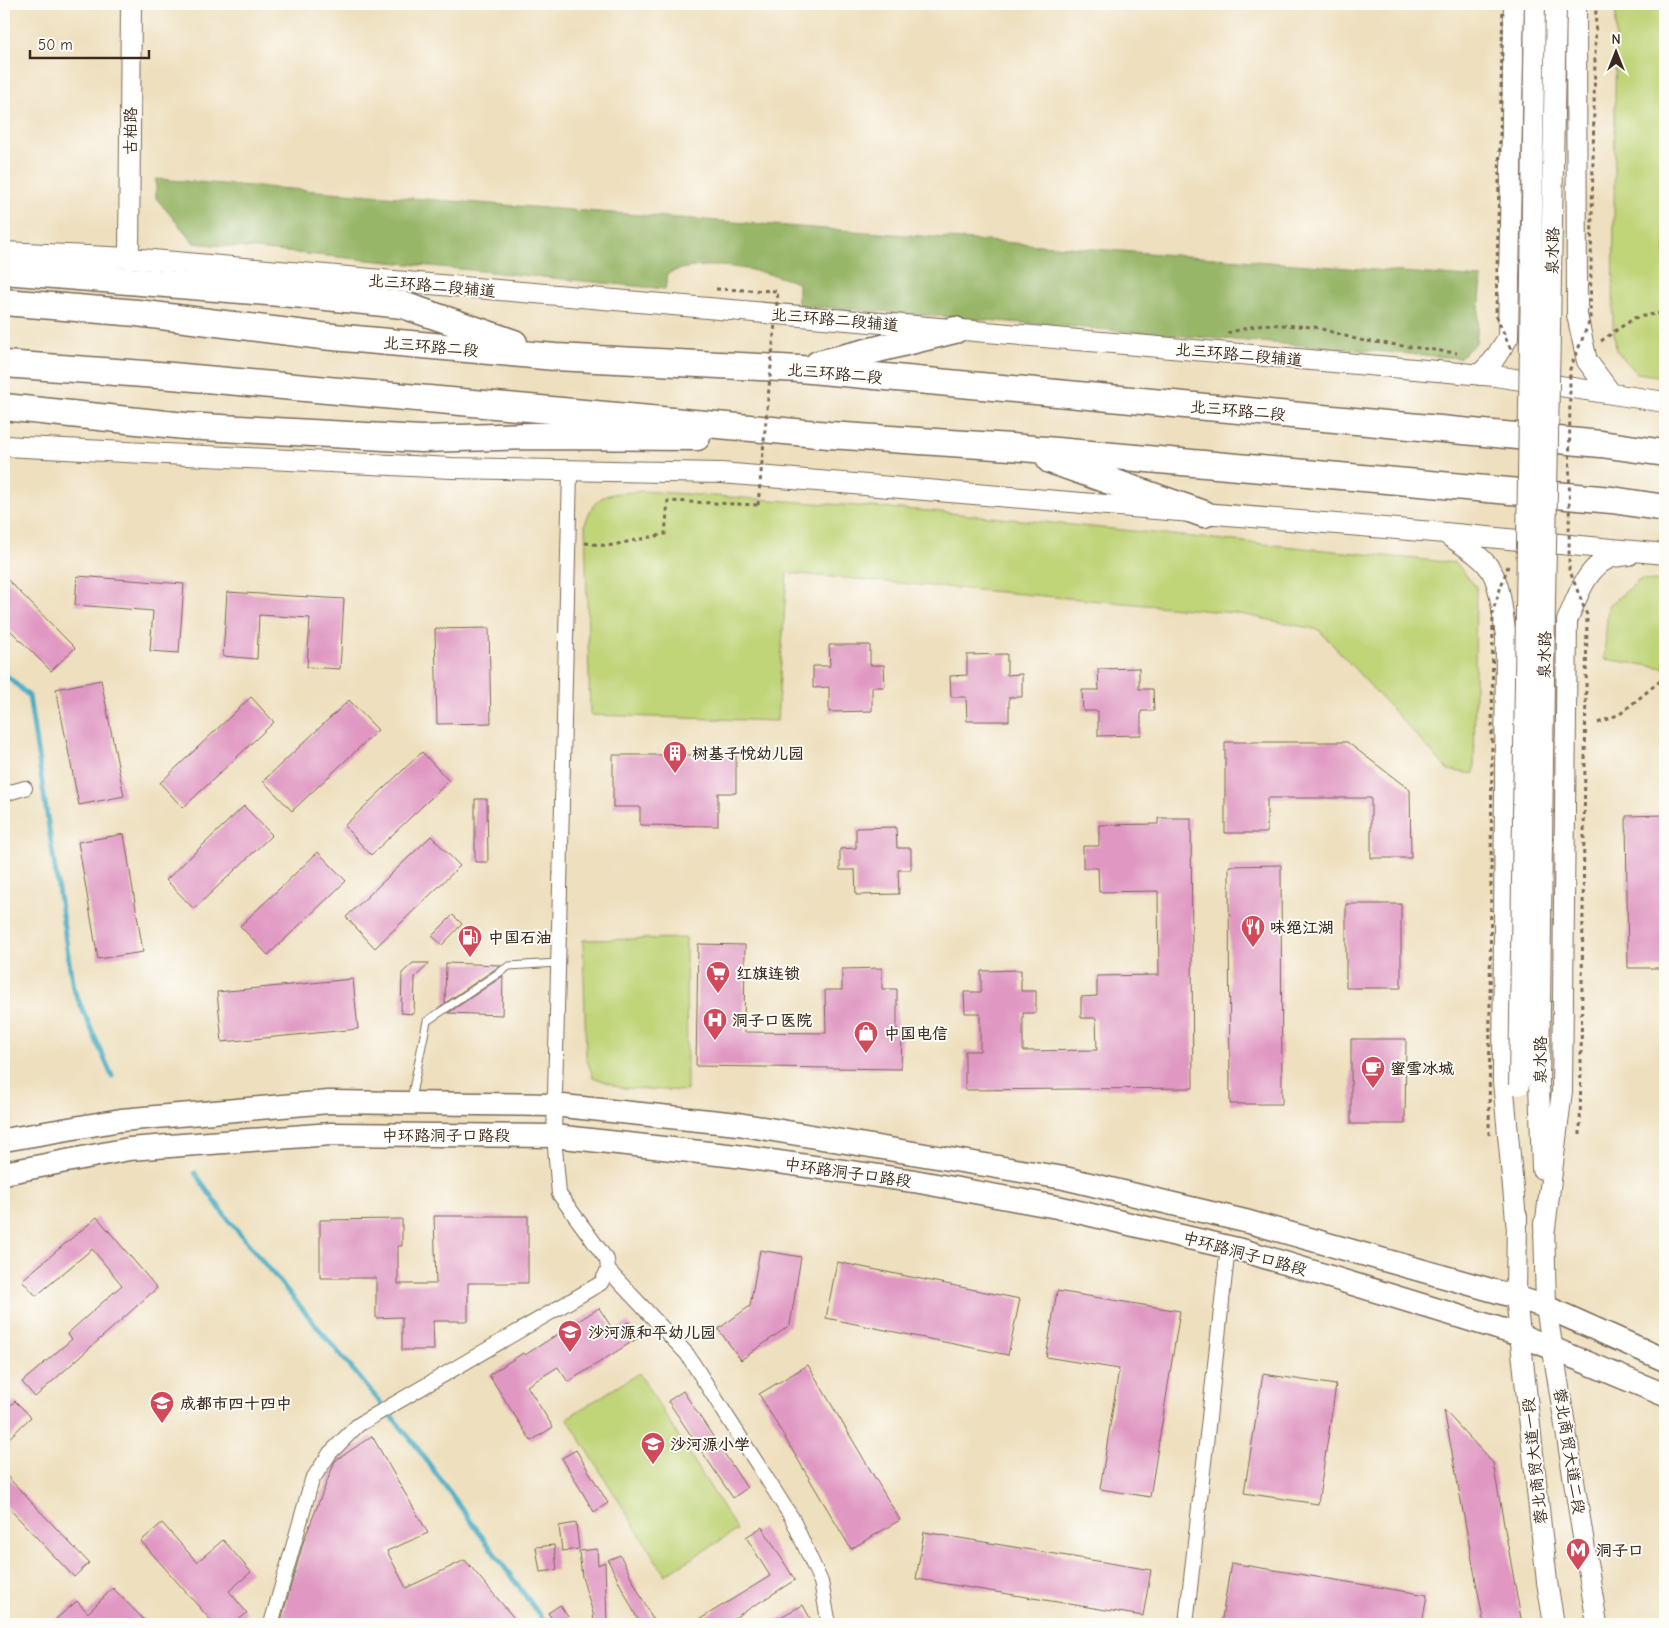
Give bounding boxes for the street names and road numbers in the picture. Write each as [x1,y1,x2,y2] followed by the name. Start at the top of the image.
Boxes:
[122,107,140,155] street label: 古柏路
[1544,227,1562,275] street label: 泉水路
[367,271,496,301] street label: 北三环路二段辅道
[770,305,899,335] street label: 北三环路二段辅道
[382,334,480,360] street label: 北三环路二段
[1174,340,1303,370] street label: 北三环路二段辅道
[786,361,884,387] street label: 北三环路二段
[1189,398,1287,424] street label: 北三环路二段
[1536,631,1554,679] street label: 泉水路
[1532,1036,1550,1084] street label: 泉水路
[382,1127,510,1145] street label: 中环路洞子口路段
[783,1155,912,1191] street label: 中环路洞子口路段
[1181,1229,1309,1279] street label: 中环路洞子口路段
[1550,1387,1588,1516] street label: 蓉北商贸大道二段
[1519,1396,1551,1525] street label: 蓉北商贸大道一段

